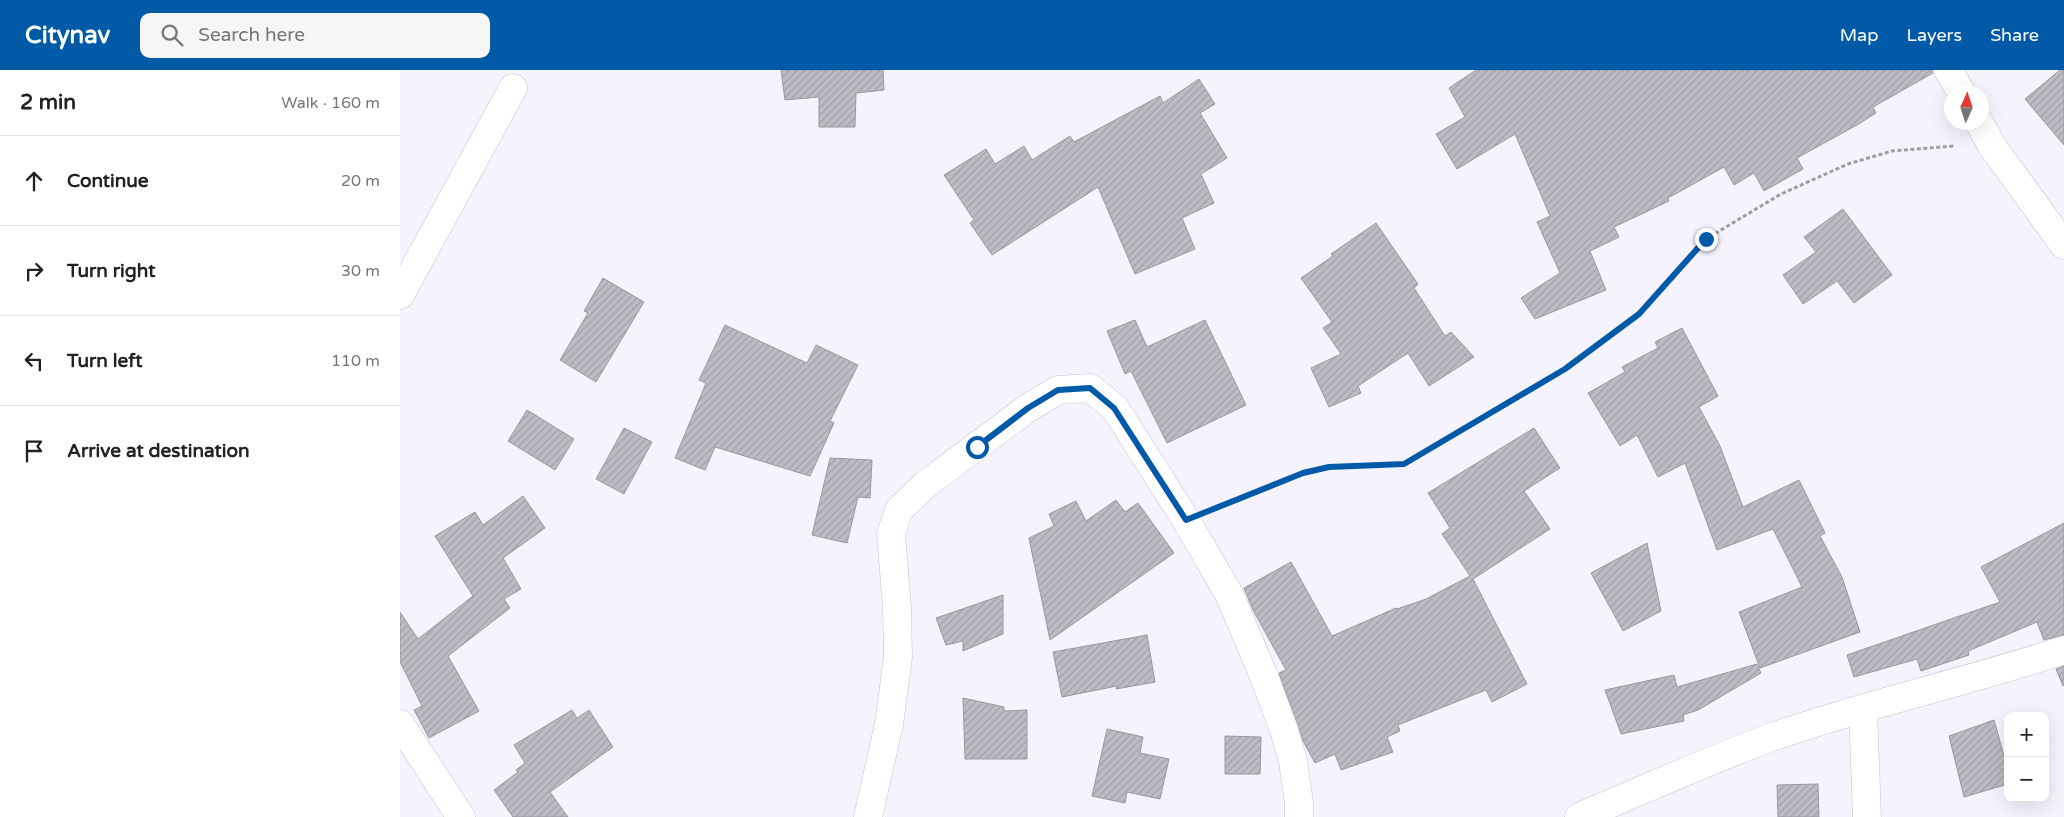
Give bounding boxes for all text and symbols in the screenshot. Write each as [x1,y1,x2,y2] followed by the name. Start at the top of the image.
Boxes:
[140,13,490,58] search box
[25,21,110,50] text: Citynav
[158,21,186,49] icon: search
[198,24,305,46] text: Search here
[1840,24,1879,46] text: Map
[1907,24,1962,46] text: Layers
[1990,24,2039,46] text: Share
[1944,85,1989,130] north arrow
[20,90,76,115] text: 2 min
[281,93,380,113] text: Walk · 160 m
[20,167,48,195] icon: ahead
[67,170,149,192] text: Continue
[341,171,380,191] text: 20 m
[1695,228,1718,251] route end
[20,257,48,285] icon: right
[67,260,155,282] text: Turn right
[341,261,380,281] text: 30 m
[20,347,48,375] icon: left
[67,350,143,372] text: Turn left
[331,351,380,371] text: 110 m
[966,436,989,459] route start
[20,437,48,465] icon: arrive
[67,440,250,462] text: Arrive at destination
[2004,712,2049,802] map controls
[2004,712,2049,757] button: +
[2004,757,2049,802] button: −

